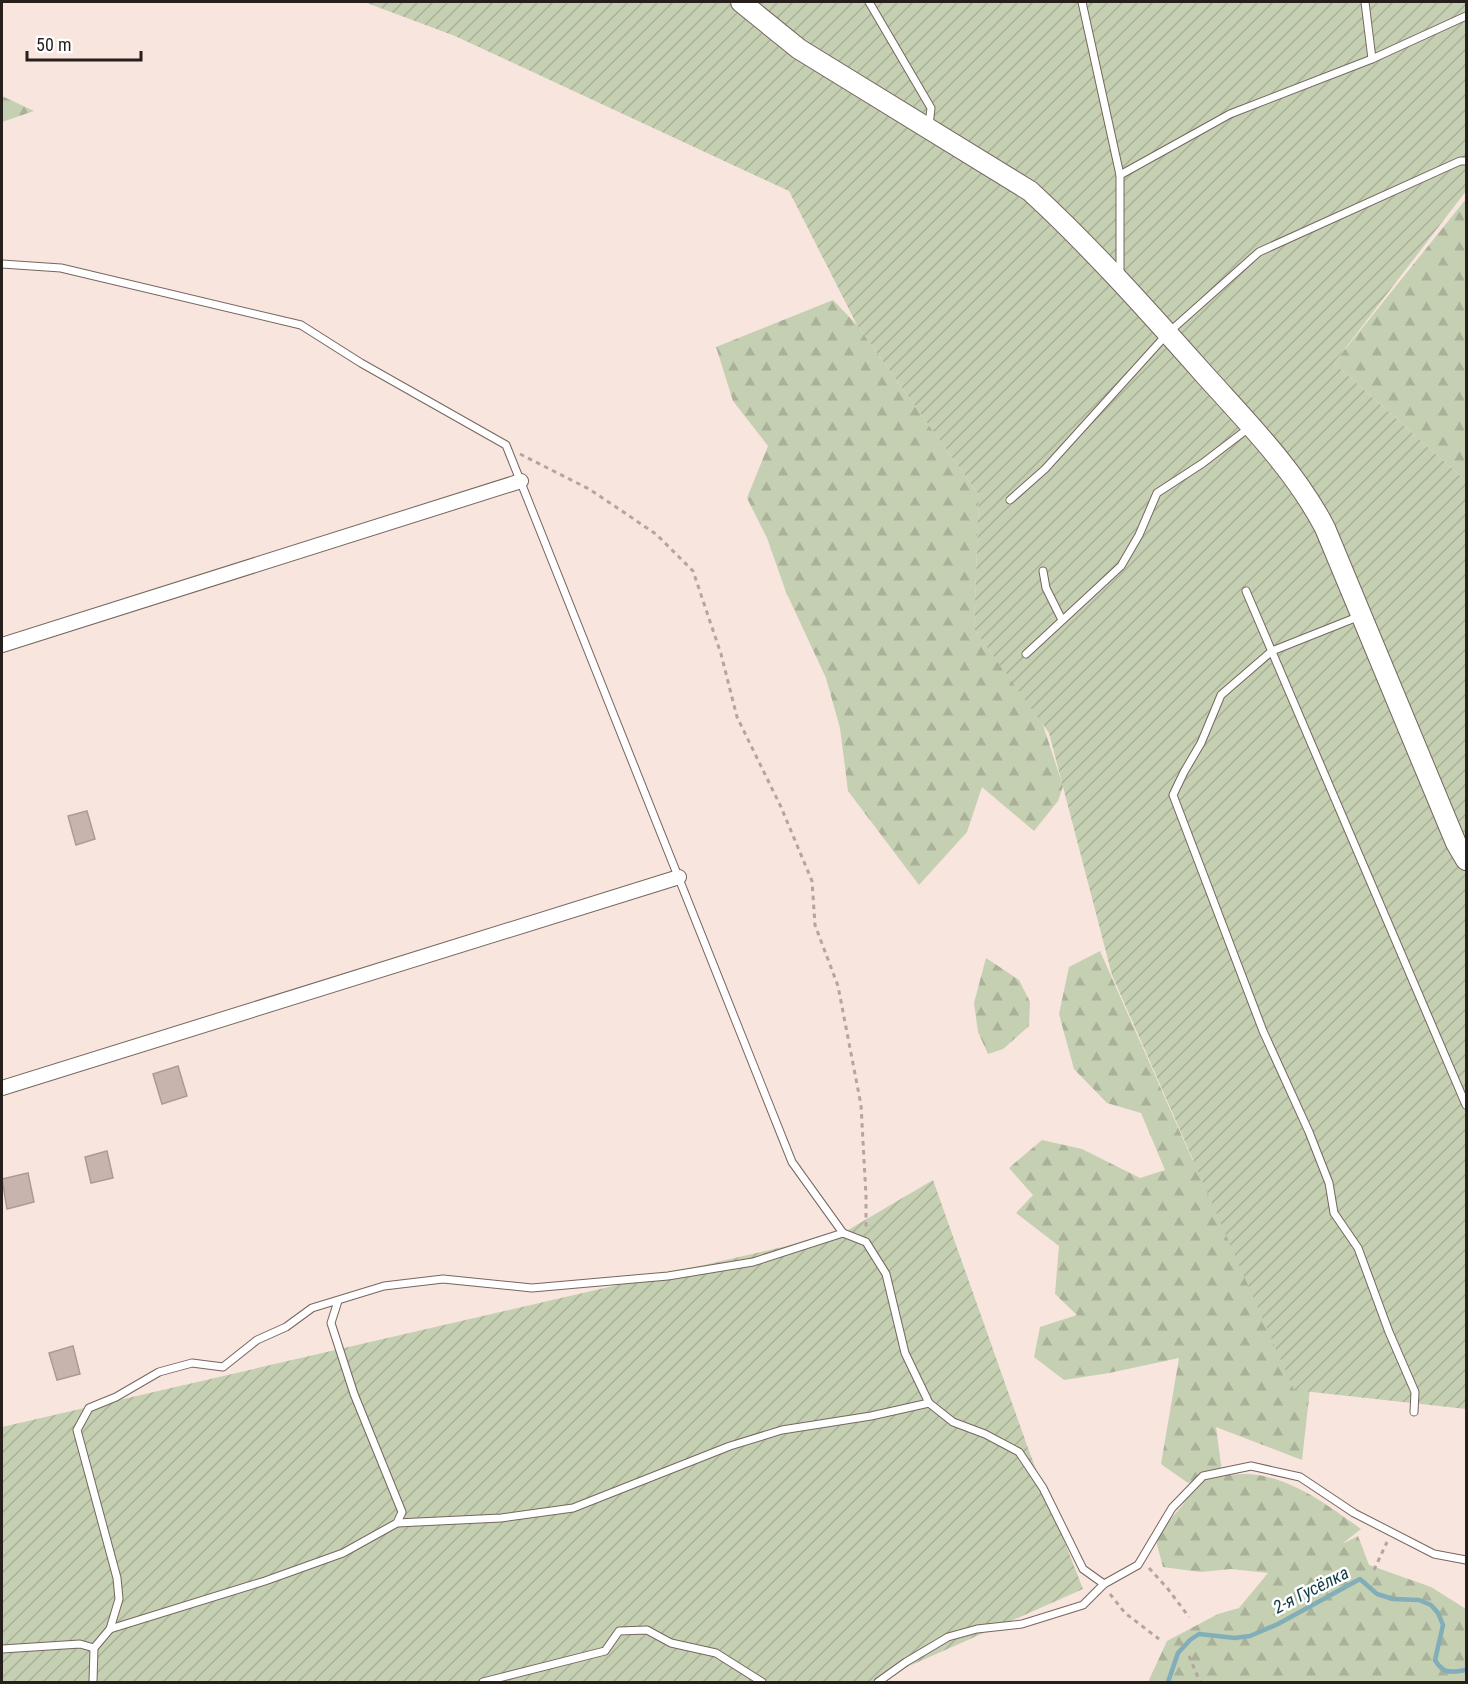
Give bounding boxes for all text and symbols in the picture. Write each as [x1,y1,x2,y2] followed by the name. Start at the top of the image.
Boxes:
[27,24,141,62] scale bar
[36,34,71,55] text: 50 m
[1270,1562,1352,1617] water label: 2-я Гусёлка

